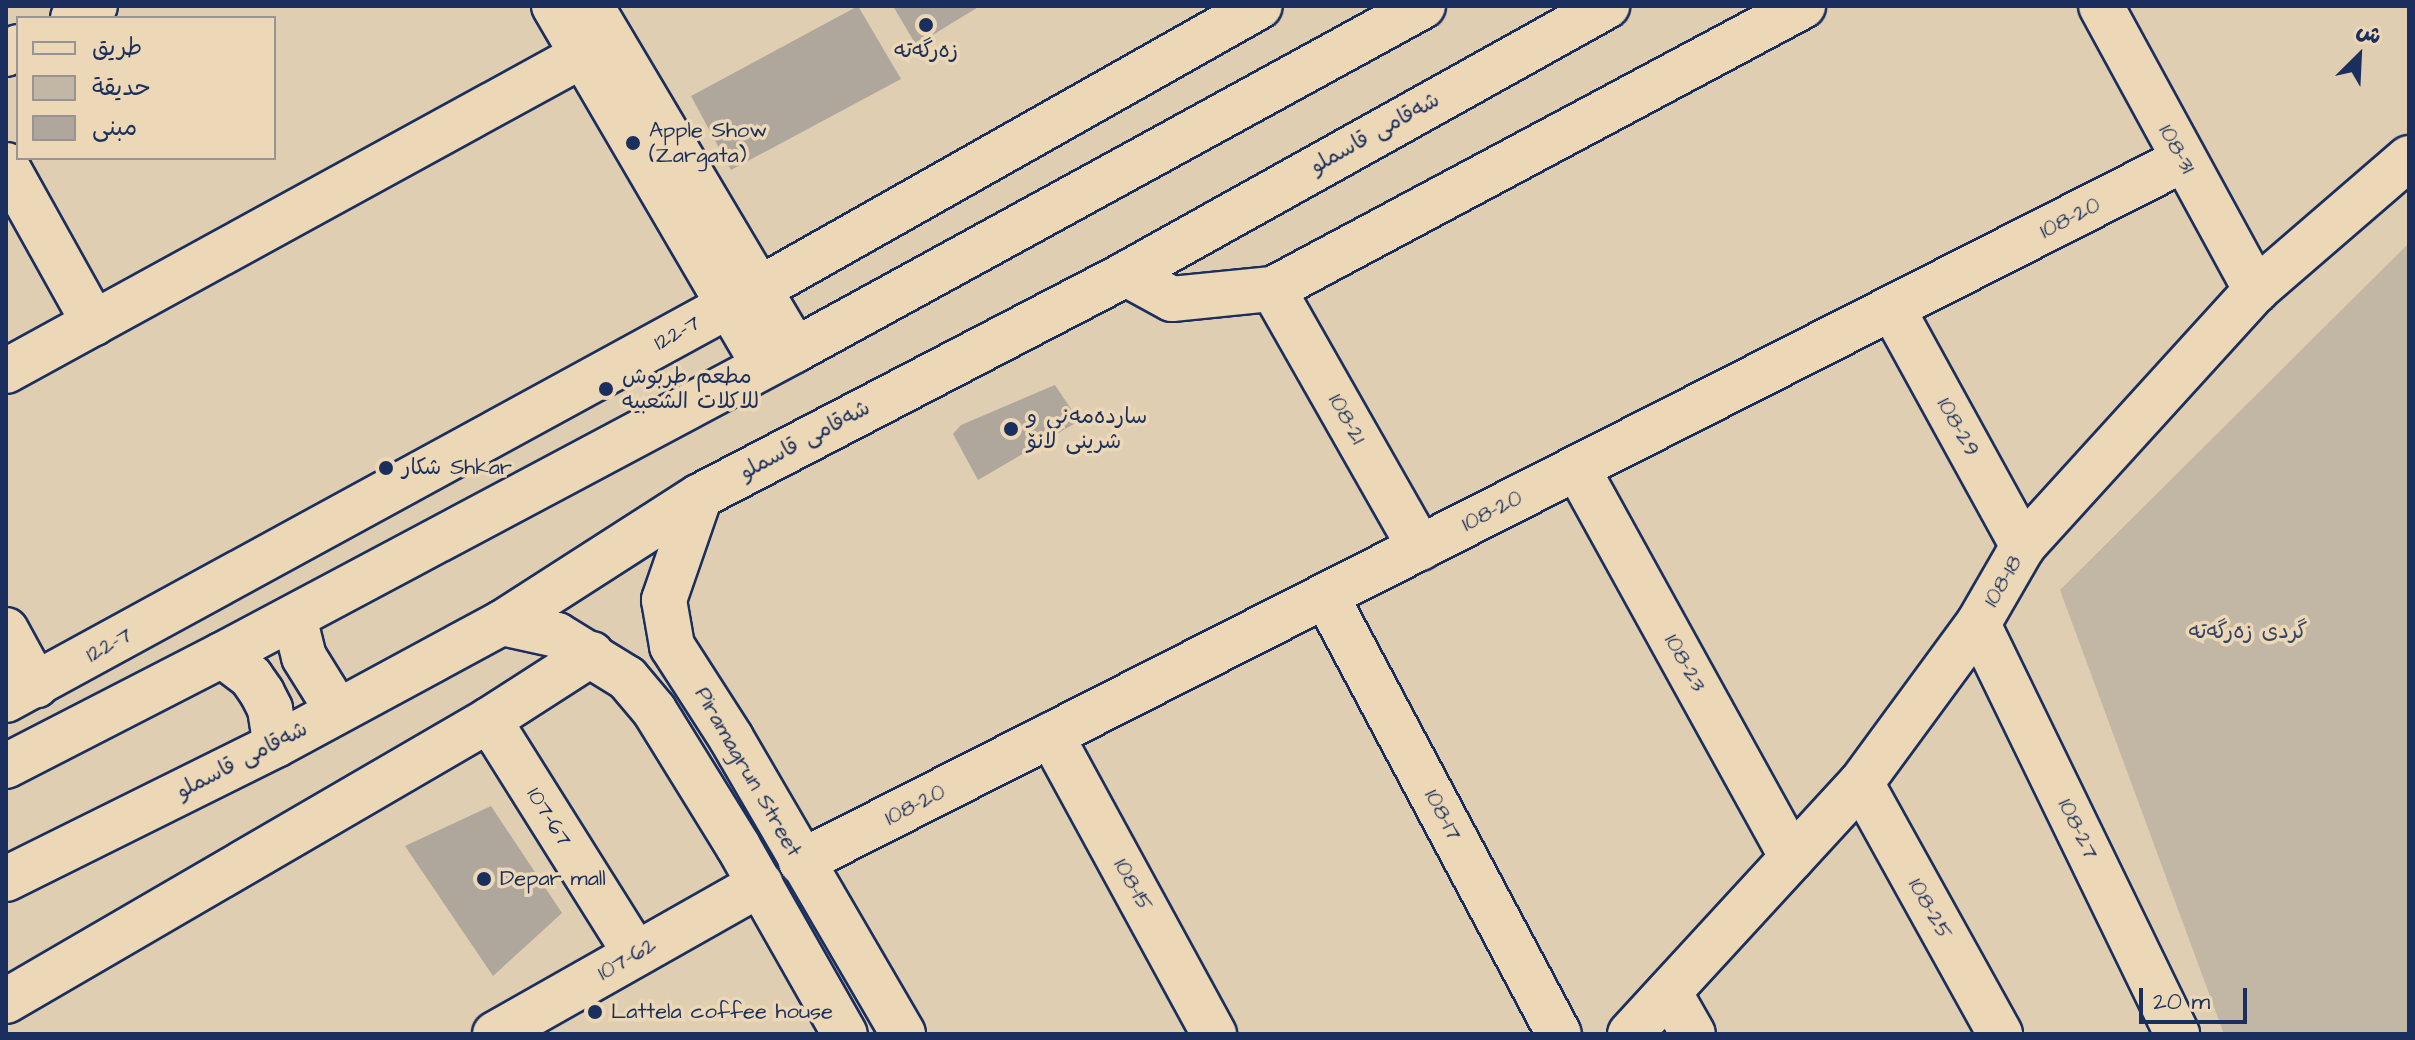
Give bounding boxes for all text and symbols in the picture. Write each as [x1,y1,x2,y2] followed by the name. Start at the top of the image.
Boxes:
[2352,15,2386,53] text: ش
[16,16,276,160] legend
[917,16,935,34] marker: زەرگەتە
[2319,16,2399,96] north arrow
[92,31,142,65] text: طريق
[894,38,958,64] place label: زەرگەتە
[92,71,151,105] text: حديقة
[1306,87,1444,179] street label: شەقامی قاسملو
[92,111,137,145] text: مبنى
[649,117,767,168] place label: Apple Show (Zargata)
[2153,120,2201,178] street label: 108-31
[624,134,642,152] marker: Apple Show (Zargata)
[2035,192,2105,244] street label: 108-20
[649,310,705,356] street label: 122-7
[622,363,759,414] place label: مطعم طربوش للاكلات الشعبيه
[597,380,615,398] marker: مطعم طربوش للاكلات الشعبيه
[1323,389,1371,449] street label: 108-21
[1931,393,1985,461] street label: 108-29
[735,395,875,485] street label: شەقامی قاسملو
[1027,403,1147,454] place label: ساردەمەنی و شرینی لانۆ
[1002,420,1020,438] marker: ساردەمەنی و شرینی لانۆ
[402,455,512,481] place label: شکار Shkar
[377,459,395,477] marker: شکار Shkar
[1457,485,1527,537] street label: 108-20
[1978,551,2028,611] street label: 108-18
[2189,619,2307,645] park label: گردی زەرگەتە
[81,622,137,668] street label: 122-7
[1659,630,1711,696] street label: 108-23
[689,683,807,861] street label: Piramagrun Street
[172,716,312,804] street label: شەقامی قاسملو
[880,779,950,831] street label: 108-20
[521,783,577,851] street label: 107-67
[1419,785,1467,845] street label: 108-17
[2052,794,2104,864] street label: 108-27
[1108,854,1158,916] street label: 108-15
[500,866,606,892] place label: Depar mall
[475,870,493,888] marker: Depar mall
[1902,874,1958,944] street label: 108-25
[593,932,661,986] street label: 107-62
[2143,972,2251,1022] scale bar
[2153,985,2210,1019] text: 20 m
[611,999,833,1025] place label: Lattela coffee house
[586,1003,604,1021] marker: Lattela coffee house

